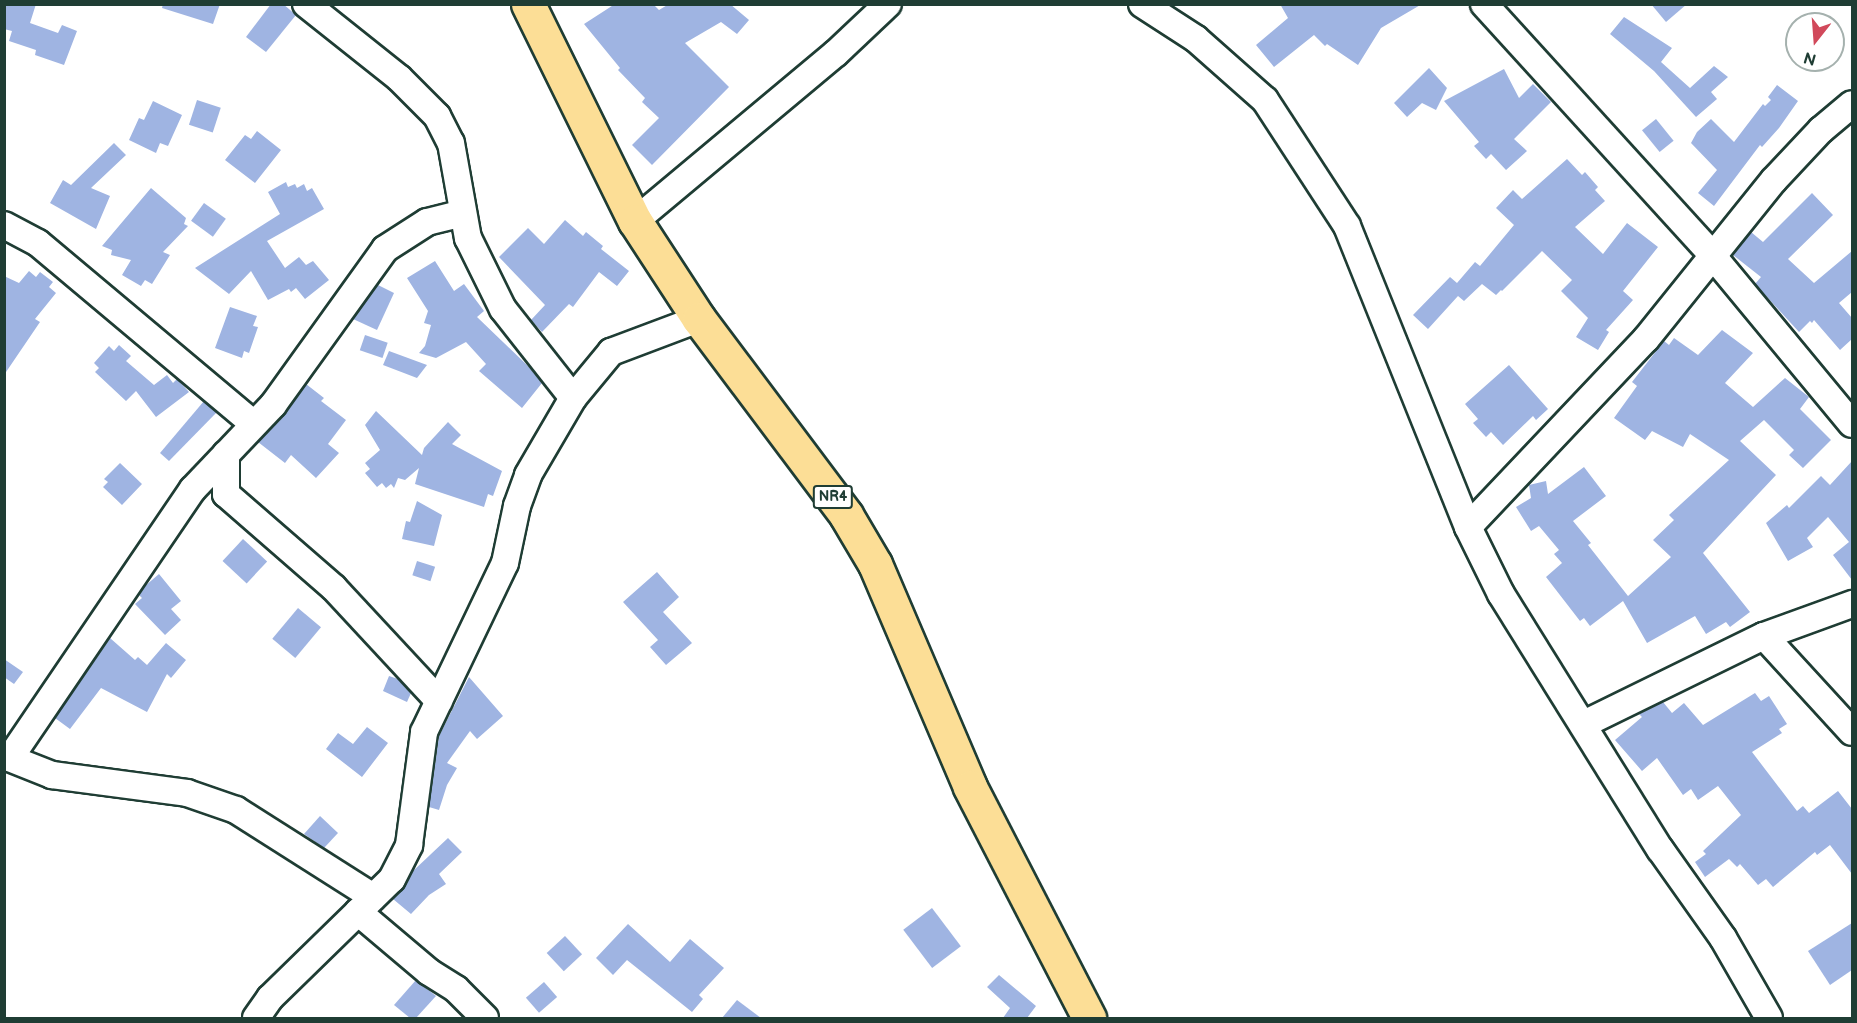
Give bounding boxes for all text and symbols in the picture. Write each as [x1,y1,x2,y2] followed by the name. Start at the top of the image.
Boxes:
[1785,12,1845,72] north arrow
[1802,47,1819,69] text: N
[812,486,854,508] road number: NR4

